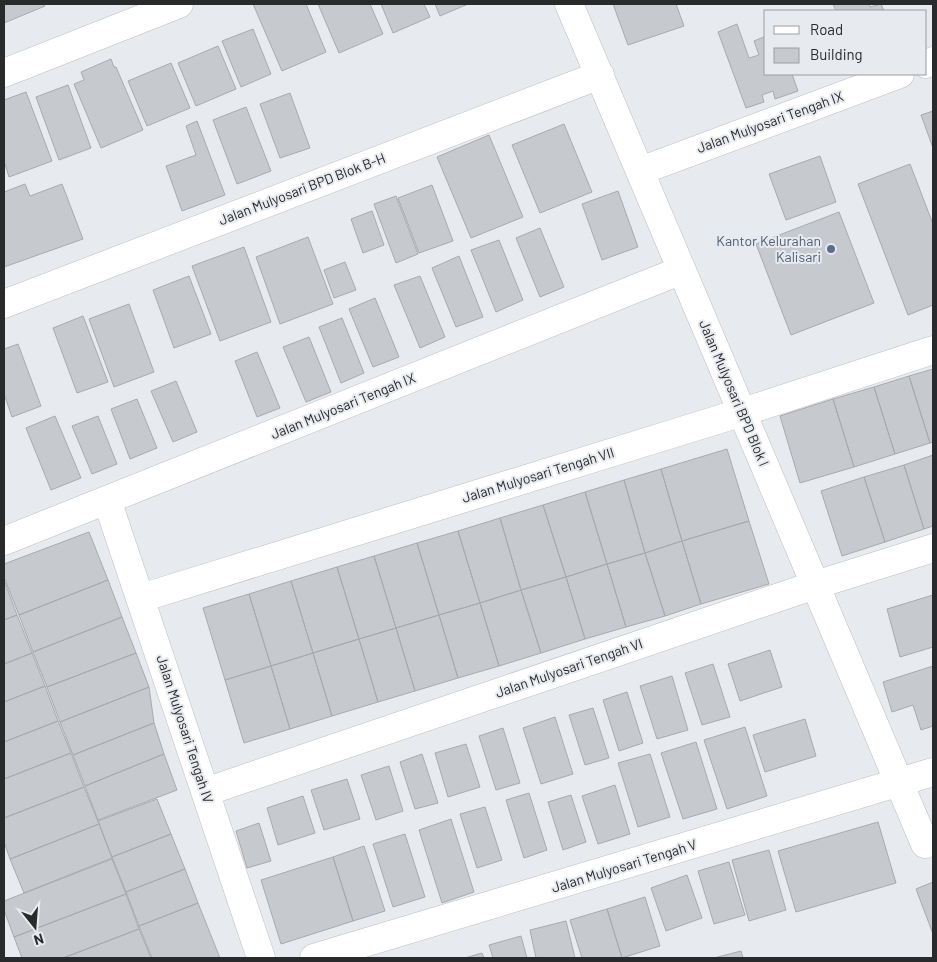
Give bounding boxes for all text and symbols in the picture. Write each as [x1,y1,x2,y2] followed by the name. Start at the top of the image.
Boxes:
[764,10,927,75] legend
[810,20,843,38] text: Road
[810,45,863,63] text: Building
[694,87,845,156] street label: Jalan Mulyosari Tengah IX
[216,149,388,228] street label: Jalan Mulyosari BPD Blok B-H
[716,232,821,265] place label: Kantor Kelurahan Kalisari
[825,243,837,255] marker: Kantor Kelurahan Kalisari
[696,317,773,469] street label: Jalan Mulyosari BPD Blok I
[268,369,418,442] street label: Jalan Mulyosari Tengah IX
[460,443,616,506] street label: Jalan Mulyosari Tengah VII
[493,634,645,701] street label: Jalan Mulyosari Tengah VI
[153,653,217,805] street label: Jalan Mulyosari Tengah IV
[549,835,699,896] street label: Jalan Mulyosari Tengah V
[10,902,60,952] north arrow
[32,930,46,949] text: N

